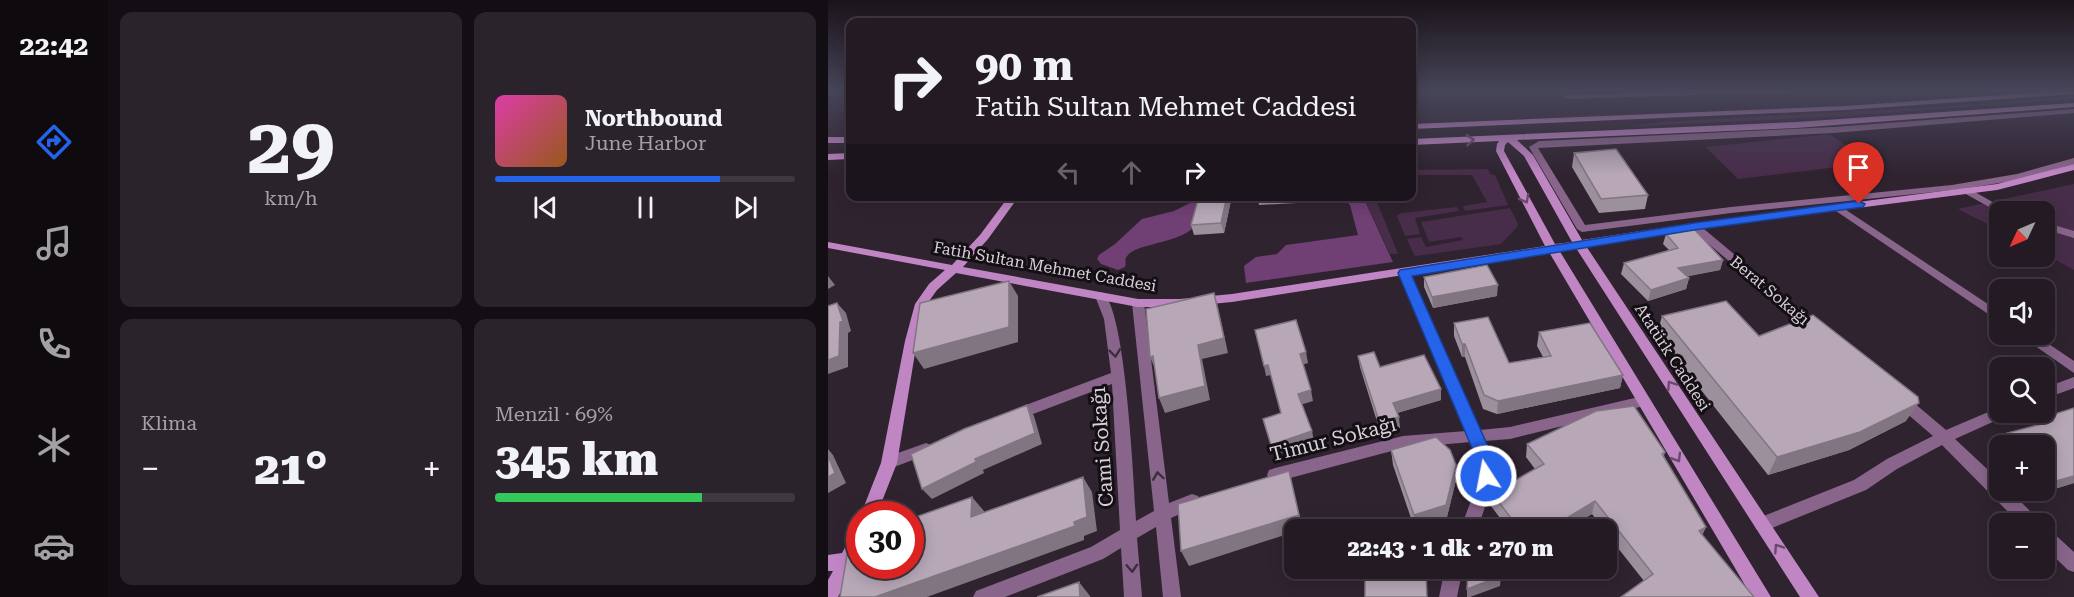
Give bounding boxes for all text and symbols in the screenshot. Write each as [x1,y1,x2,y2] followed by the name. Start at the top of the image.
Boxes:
[20,30,88,62] text: 22:42
[975,41,1073,90] text: 90 m
[876,42,954,120] icon: right
[975,91,1356,123] text: Fatih Sultan Mehmet Caddesi
[247,101,335,192] text: 29
[585,106,723,131] text: Northbound
[33,121,75,163] icon: directions
[585,131,706,155] text: June Harbor
[1465,133,1474,146] one-way arrow
[1833,142,1884,204] pin
[1842,151,1875,184] icon: arrive
[1052,156,1085,189] icon: left
[1115,156,1148,189] icon: ahead
[1178,156,1211,189] icon: right
[264,186,318,210] text: km/h
[529,191,562,224] icon: previous
[629,191,662,224] icon: pause
[729,191,762,224] icon: next
[1518,193,1529,203] one-way arrow
[1989,201,2055,267] north arrow
[1989,201,2055,579] map controls
[33,222,75,264] icon: music
[932,238,1158,295] street label: Fatih Sultan Mehmet Caddesi
[1726,252,1813,329] street label: Berat Sokağı
[1989,279,2055,345] button: sound
[1631,300,1714,415] street label: Atatürk Caddesi
[33,323,75,365] icon: phone
[1108,348,1121,357] one-way arrow
[1989,357,2055,423] button: search
[1667,381,1679,391] one-way arrow
[1086,386,1118,508] street label: Cami Sokağı
[495,402,613,426] text: Menzil · 69%
[141,411,197,435] text: Klima
[1267,412,1399,466] street label: Timur Sokağı
[33,424,75,466] icon: climate
[495,433,658,486] text: 345 km
[1989,435,2055,501] button: +
[255,442,328,495] text: 21°
[1454,444,1518,508] position arrow
[141,449,159,488] text: −
[423,449,441,488] text: +
[1670,451,1681,462] one-way arrow
[1153,472,1165,481] one-way arrow
[846,501,924,579] speed limit sign: 30
[1989,513,2055,579] button: −
[33,525,75,567] icon: car
[1348,536,1553,561] text: 22:43 · 1 dk · 270 m
[1774,544,1785,555] one-way arrow
[1125,563,1138,572] one-way arrow

